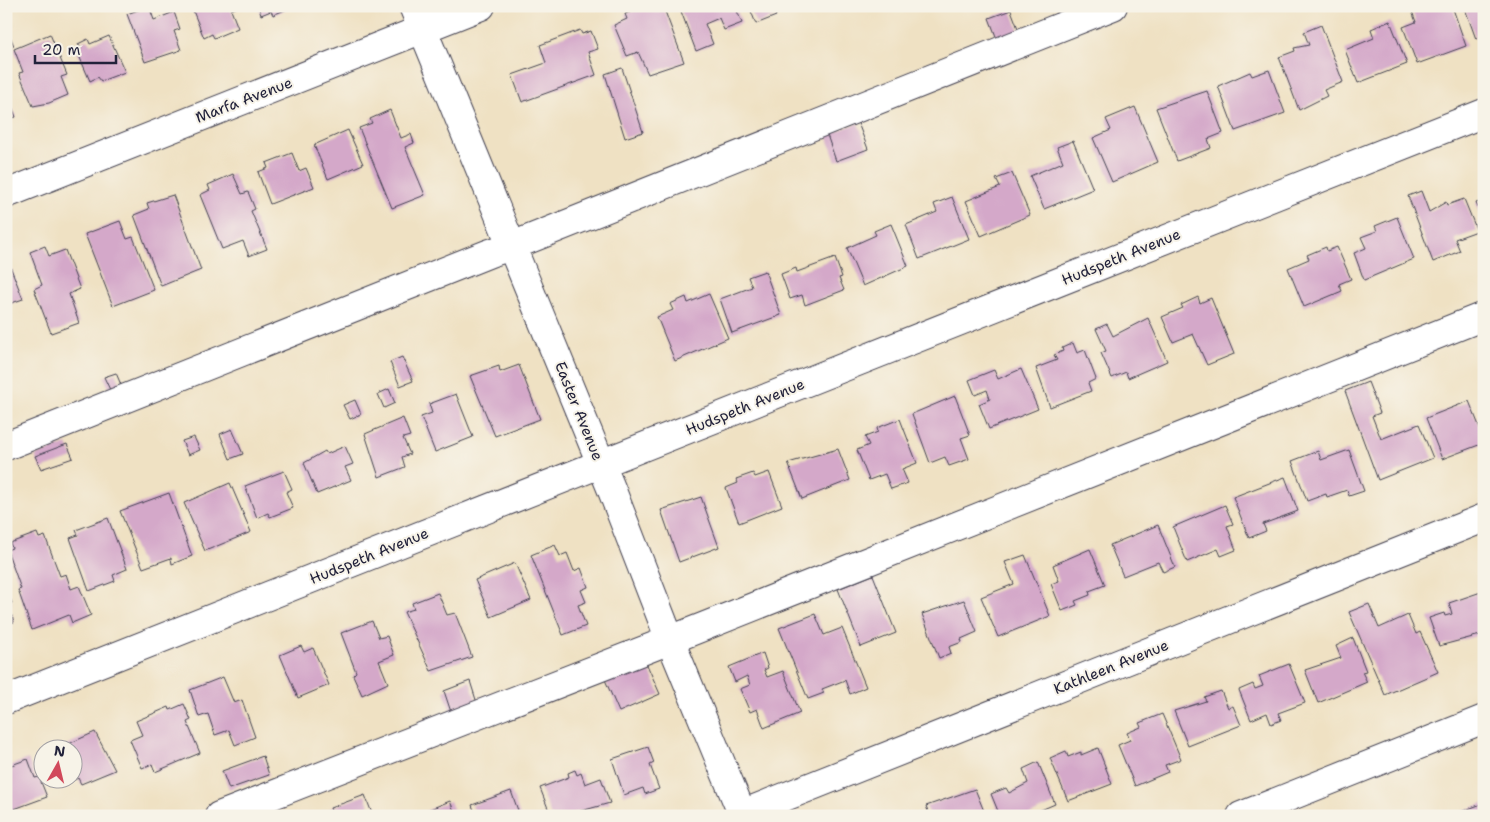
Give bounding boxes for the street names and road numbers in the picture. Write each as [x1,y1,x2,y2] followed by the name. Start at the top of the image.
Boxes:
[193,72,295,128] street label: Marfa Avenue
[1059,224,1183,290] street label: Hudspeth Avenue
[550,359,608,463] street label: Easter Avenue
[683,374,807,440] street label: Hudspeth Avenue
[307,523,431,589] street label: Hudspeth Avenue
[1051,635,1171,699] street label: Kathleen Avenue

